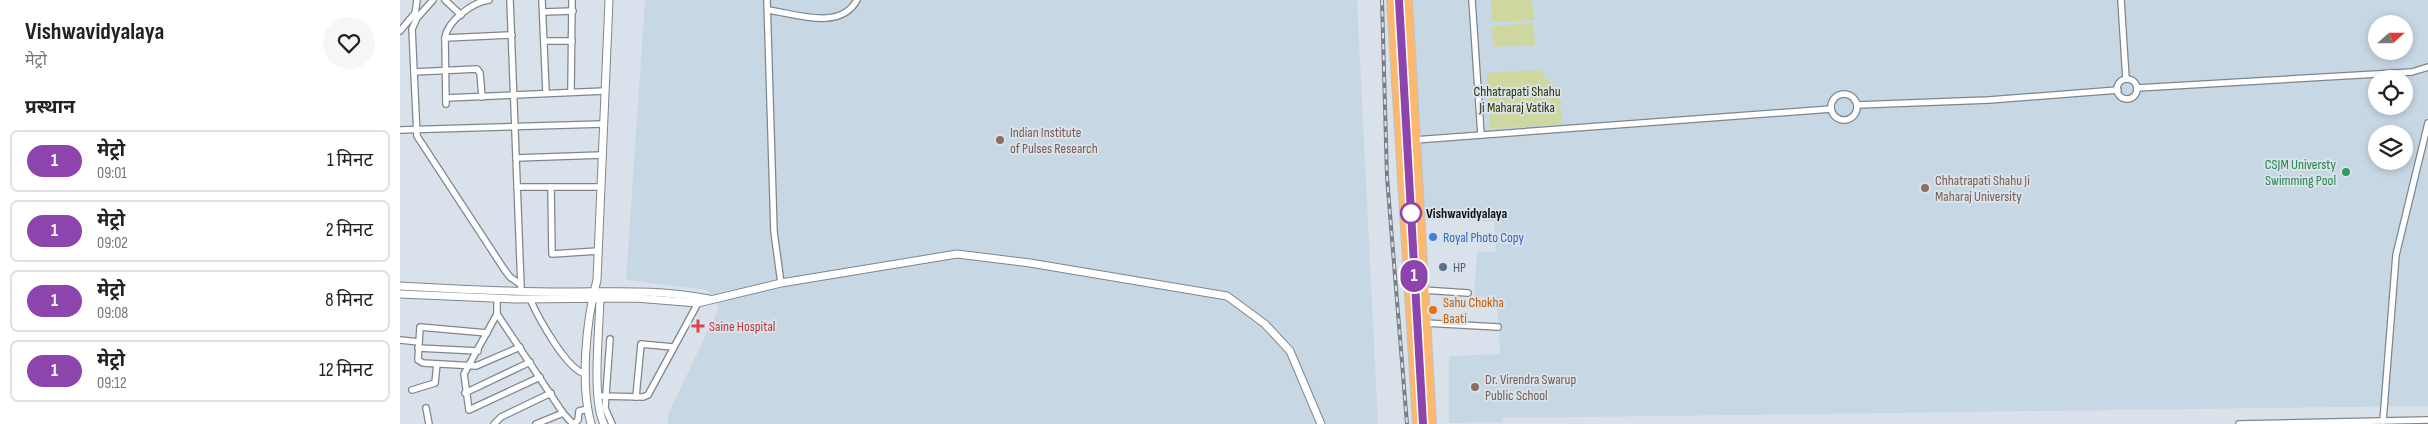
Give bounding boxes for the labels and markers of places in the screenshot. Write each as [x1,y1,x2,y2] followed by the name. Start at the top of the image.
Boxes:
[1010,124,1098,157] place label: Indian Institute of Pulses Research
[994,134,1006,146] marker: Indian Institute of Pulses Research
[2265,156,2337,189] place label: CSJM Universty Swimming Pool
[2340,166,2352,178] marker: CSJM Universty Swimming Pool
[1935,172,2030,205] place label: Chhatrapati Shahu Ji Maharaj University
[1919,182,1931,194] marker: Chhatrapati Shahu Ji Maharaj University
[1400,202,1422,224] marker: Vishwavidyalaya
[1426,205,1507,222] place label: Vishwavidyalaya
[1443,229,1524,246] place label: Royal Photo Copy
[1427,231,1439,243] marker: Royal Photo Copy
[1453,259,1466,276] place label: HP
[1437,261,1449,273] marker: HP
[1443,294,1504,327] place label: Sahu Chokha Baati
[1427,304,1439,316] marker: Sahu Chokha Baati
[709,318,775,335] place label: Saine Hospital
[691,319,705,333] marker: Saine Hospital
[1485,371,1576,404] place label: Dr. Virendra Swarup Public School
[1469,381,1481,393] marker: Dr. Virendra Swarup Public School

